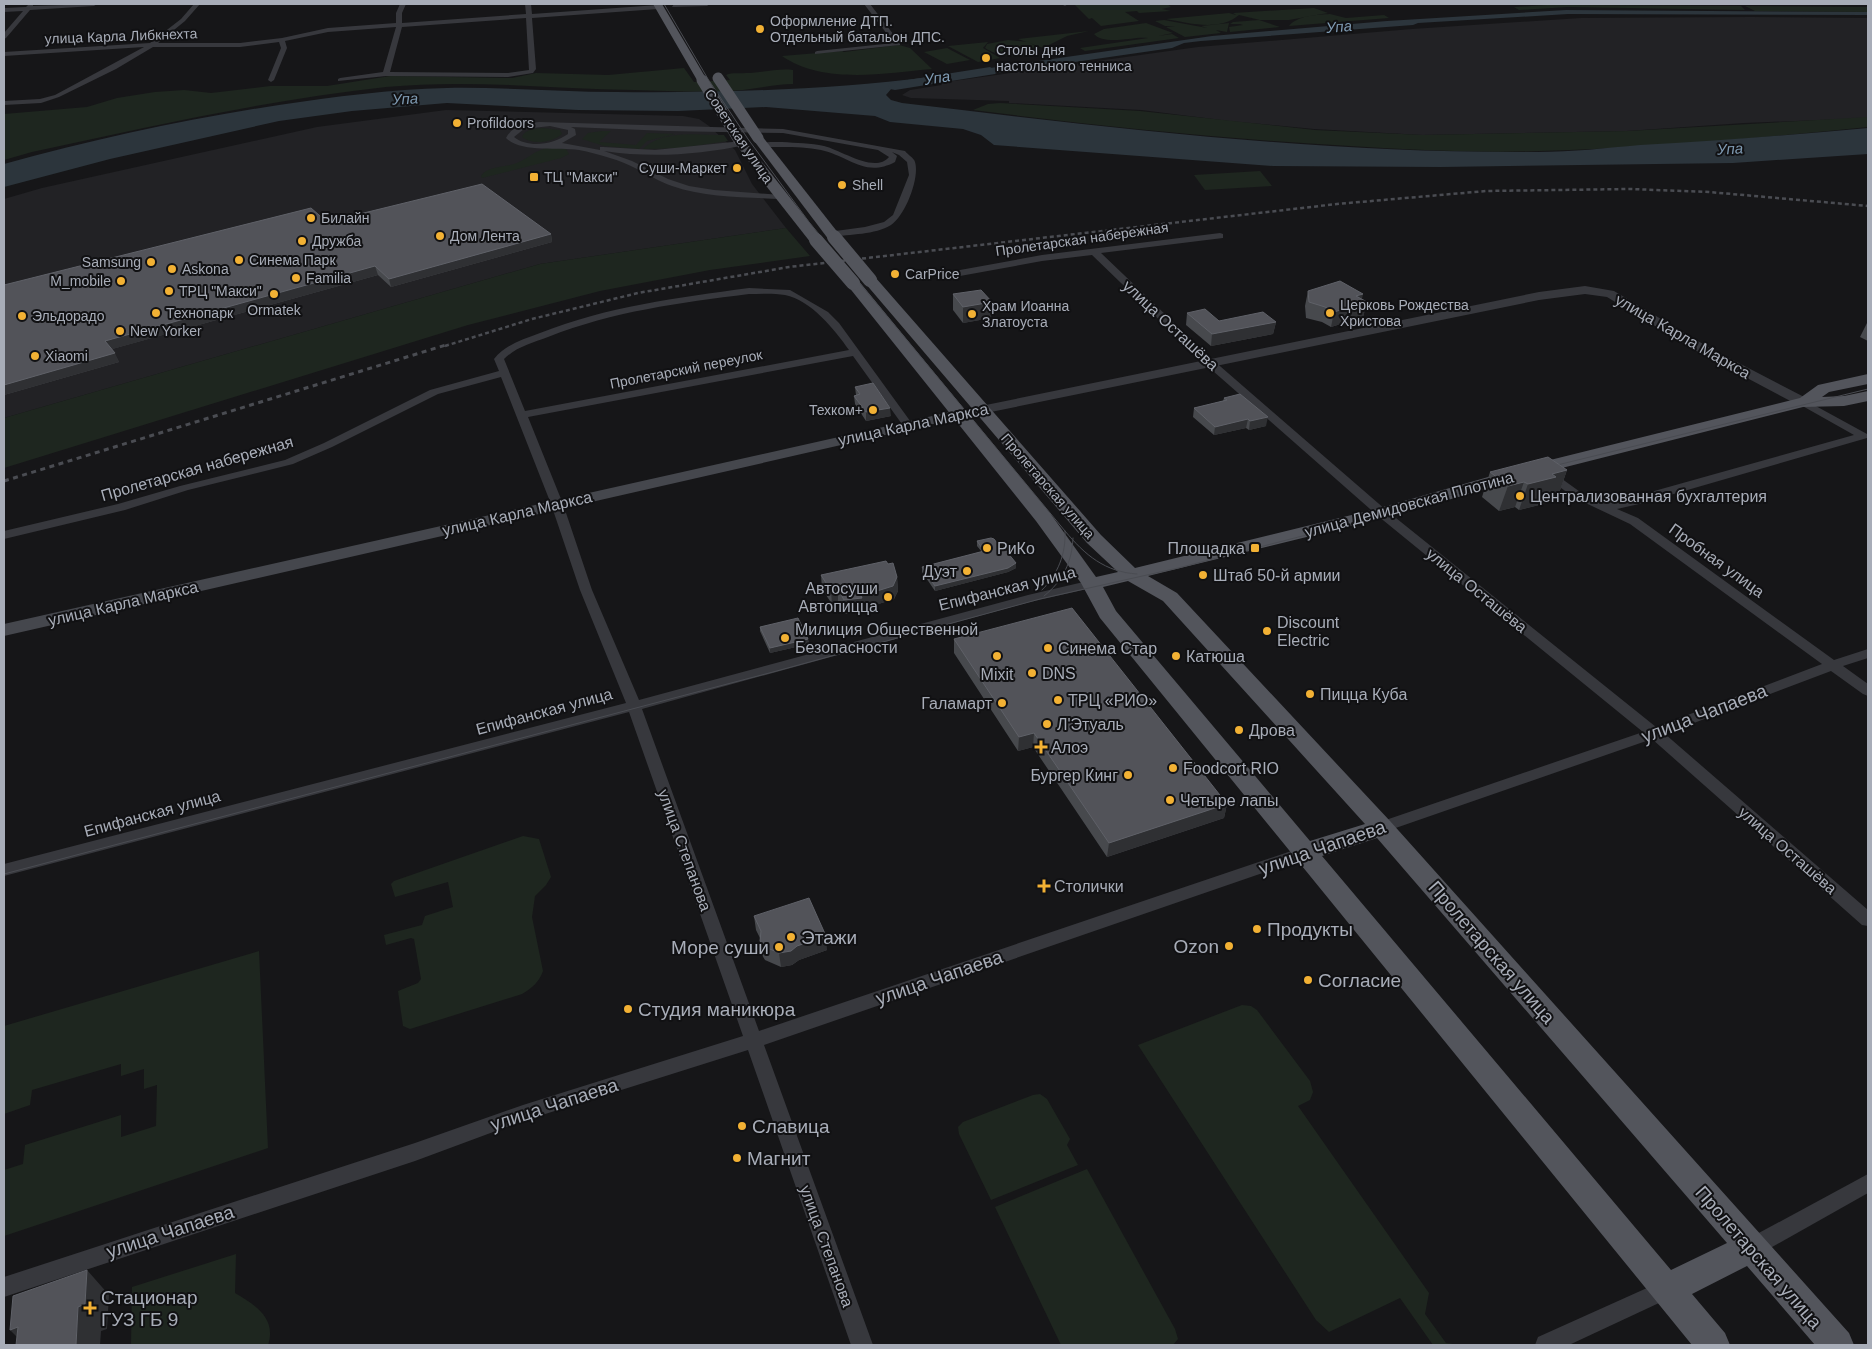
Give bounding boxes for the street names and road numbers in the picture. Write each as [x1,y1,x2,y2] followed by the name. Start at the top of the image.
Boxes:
[44,25,198,47] street label: улица Карла Либкнехта
[702,86,776,186] street label: Советская улица
[995,219,1169,259] street label: Пролетарская набережная
[1120,277,1222,374] street label: улица Осташёва
[1612,291,1753,382] street label: улица Карла Маркса
[608,346,764,392] street label: Пролетарский переулок
[836,400,990,449] street label: улица Карла Маркса
[998,430,1098,542] street label: Пролетарская улица
[99,433,295,504] street label: Пролетарская набережная
[1303,468,1516,541] street label: улица Демидовская Плотина
[441,488,594,539] street label: улица Карла Маркса
[1666,520,1768,601] street label: Пробная улица
[1423,545,1530,636] street label: улица Осташёва
[937,563,1077,614] street label: Епифанская улица
[47,578,200,629] street label: улица Карла Маркса
[1639,680,1770,747] street label: улица Чапаева
[474,685,614,738] street label: Епифанская улица
[82,787,222,840] street label: Епифанская улица
[655,787,715,914] street label: улица Степанова
[1735,803,1840,897] street label: улица Осташёва
[1256,816,1389,879] street label: улица Чапаева
[1424,877,1559,1028] street label: Пролетарская улица
[873,946,1006,1009] street label: улица Чапаева
[488,1074,621,1135] street label: улица Чапаева
[1691,1182,1826,1333] street label: Пролетарская улица
[797,1183,857,1310] street label: улица Степанова
[104,1201,237,1262] street label: улица Чапаева

